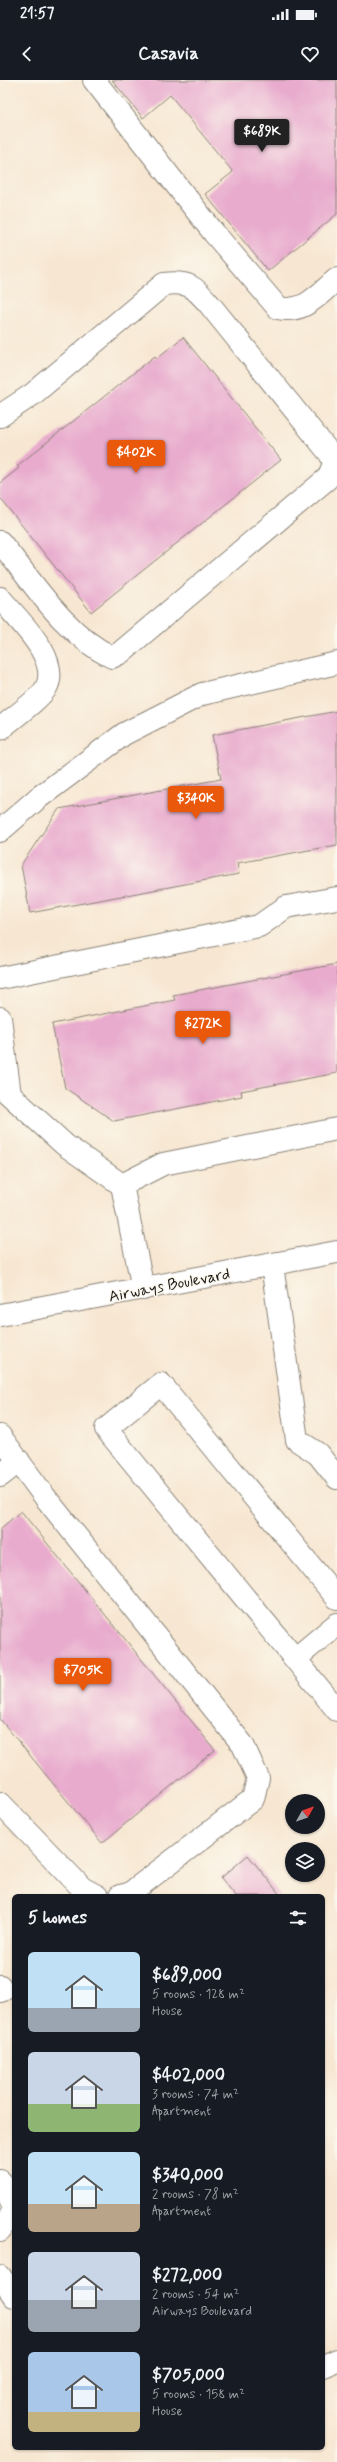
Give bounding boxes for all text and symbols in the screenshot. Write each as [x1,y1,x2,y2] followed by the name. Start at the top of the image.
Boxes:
[20,4,54,24] text: 21:57
[138,42,199,66] text: Casavia
[16,43,38,65] icon: back
[299,43,321,65] icon: heart
[234,119,290,153] pin: $689K
[243,123,281,140] text: $689K
[108,440,164,474] pin: $402K
[116,444,156,461] text: $402K
[168,786,224,820] pin: $340K
[177,790,215,807] text: $340K
[175,1011,231,1045] pin: $272K
[184,1015,222,1032] text: $272K
[107,1263,232,1308] street label: Airways Boulevard
[55,1658,111,1692] pin: $705K
[63,1662,103,1679] text: $705K
[285,1794,325,1834] north arrow
[285,1794,325,1882] map controls
[285,1842,325,1882] button: layers
[28,1907,87,1929] text: 5 homes
[287,1907,309,1929] icon: filters
[152,1964,222,1986] text: $689,000
[60,1968,108,2016] icon: home
[152,1986,245,2003] text: 5 rooms · 128 m²
[152,2003,183,2020] text: House
[152,2064,225,2086] text: $402,000
[60,2068,108,2116] icon: home
[152,2086,239,2103] text: 3 rooms · 74 m²
[152,2103,211,2120] text: Apartment
[152,2164,223,2186] text: $340,000
[60,2168,108,2216] icon: home
[152,2186,239,2203] text: 2 rooms · 78 m²
[152,2203,211,2220] text: Apartment
[152,2264,222,2286] text: $272,000
[60,2268,108,2316] icon: home
[152,2286,239,2303] text: 2 rooms · 54 m²
[152,2303,252,2320] text: Airways Boulevard
[152,2364,225,2386] text: $705,000
[60,2368,108,2416] icon: home
[152,2386,245,2403] text: 5 rooms · 158 m²
[152,2403,183,2420] text: House

